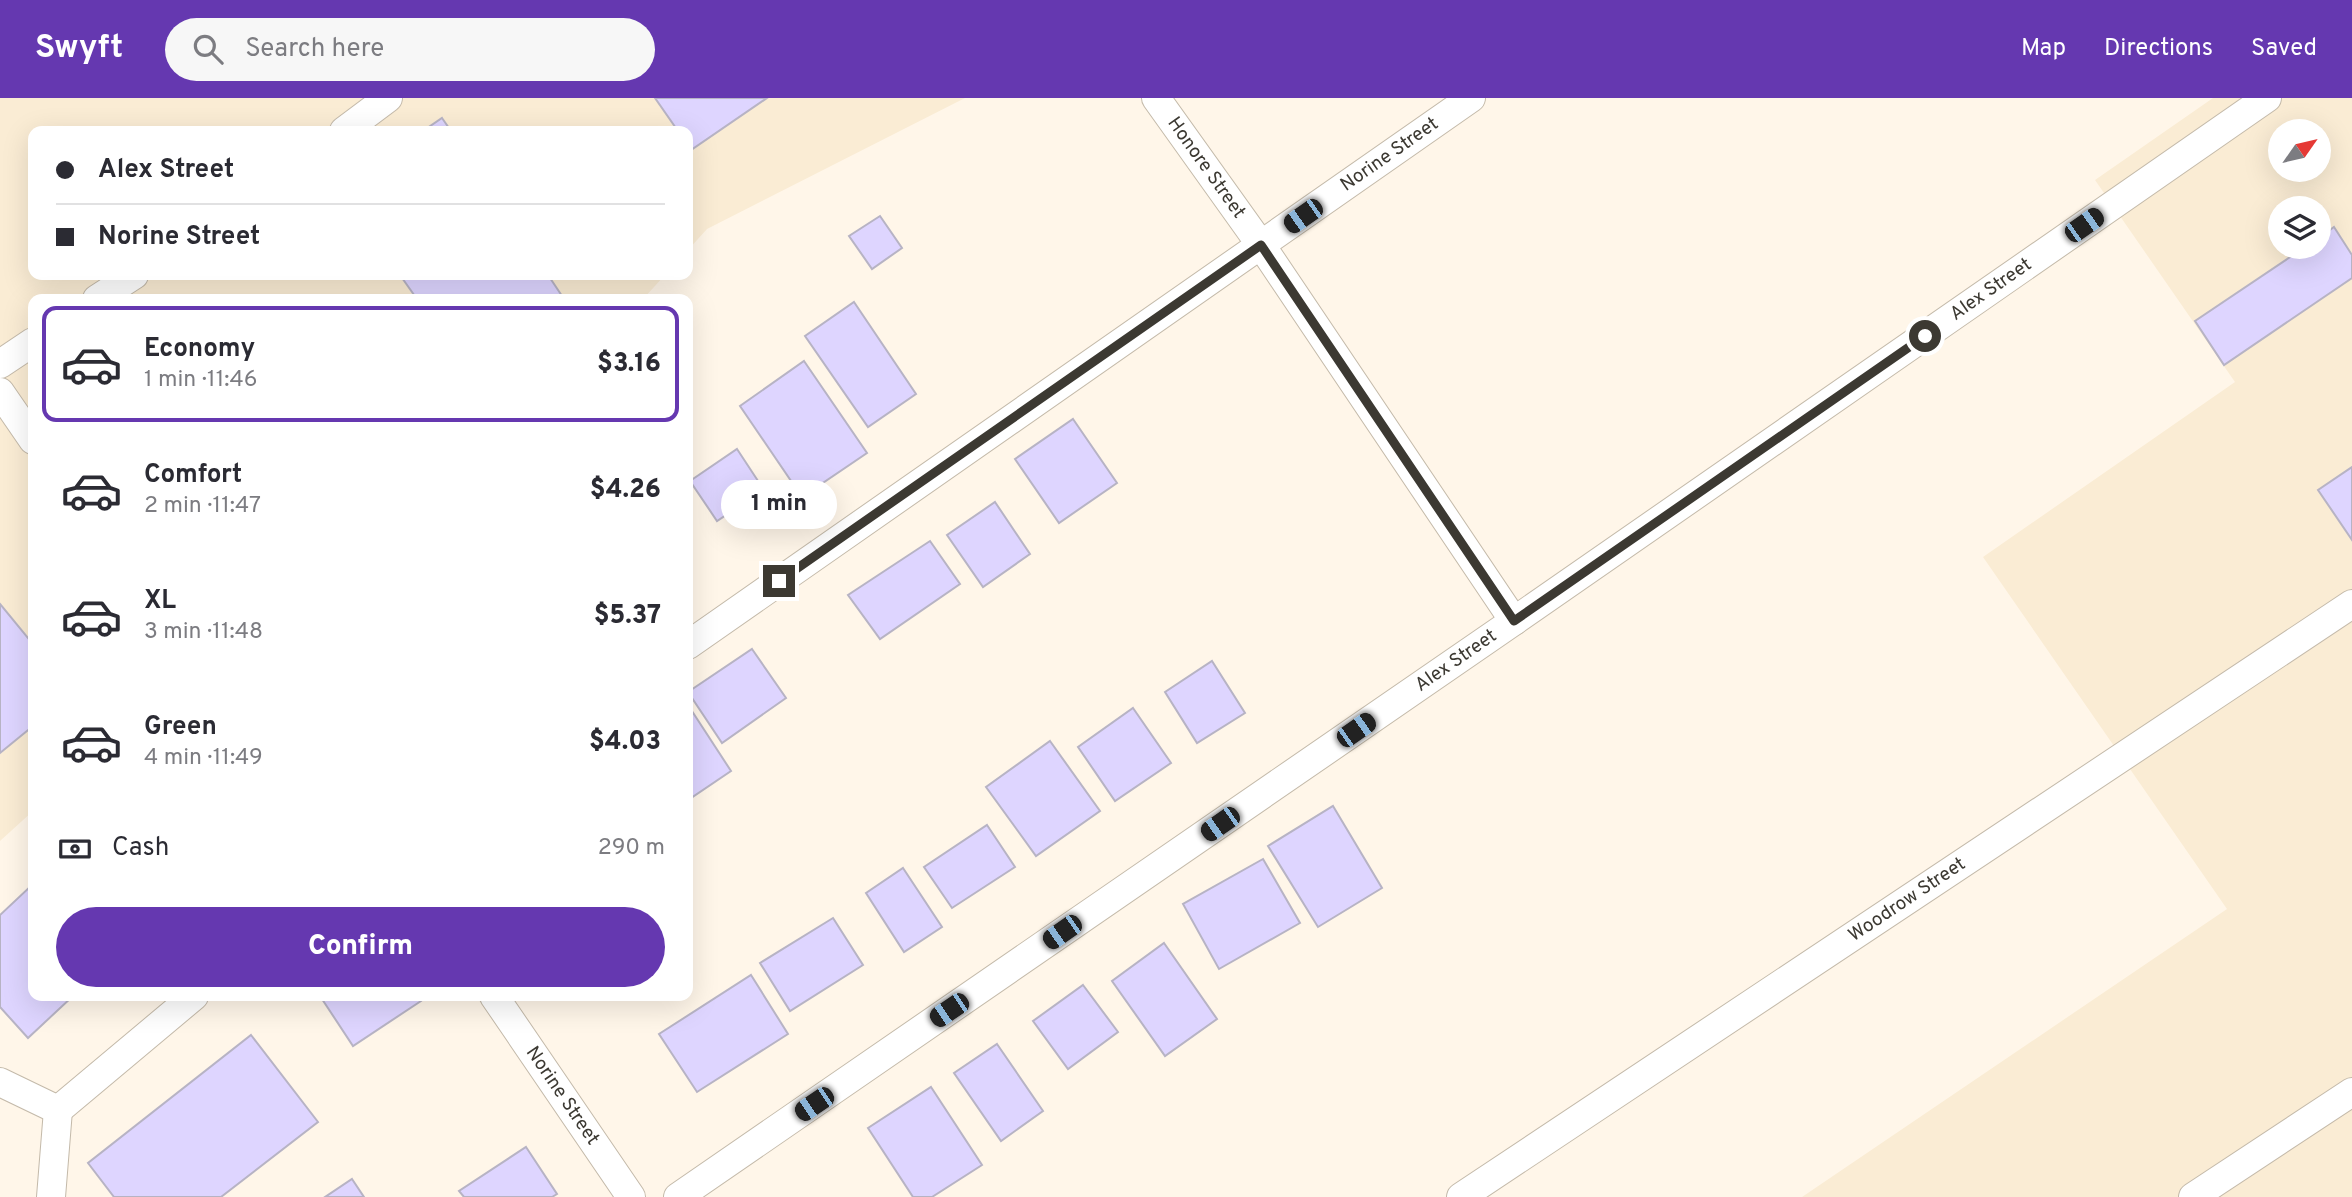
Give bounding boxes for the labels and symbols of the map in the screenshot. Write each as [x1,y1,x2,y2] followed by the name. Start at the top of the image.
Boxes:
[1162,112,1250,224] street label: Honore Street
[1336,112,1443,197] street label: Norine Street
[2268,119,2331,182] north arrow
[1280,195,1327,237] car
[2061,204,2108,246] car
[1945,253,2037,326] street label: Alex Street
[1909,320,1941,352] route start
[721,480,837,528] callout: 1 min
[763,565,795,597] route end
[1411,624,1502,697] street label: Alex Street
[1333,709,1380,751] car
[1197,803,1244,845] car
[1844,852,1970,948] street label: Woodrow Street
[1039,911,1086,953] car
[926,990,973,1030] car
[520,1042,604,1150] street label: Norine Street
[791,1084,838,1124] car

